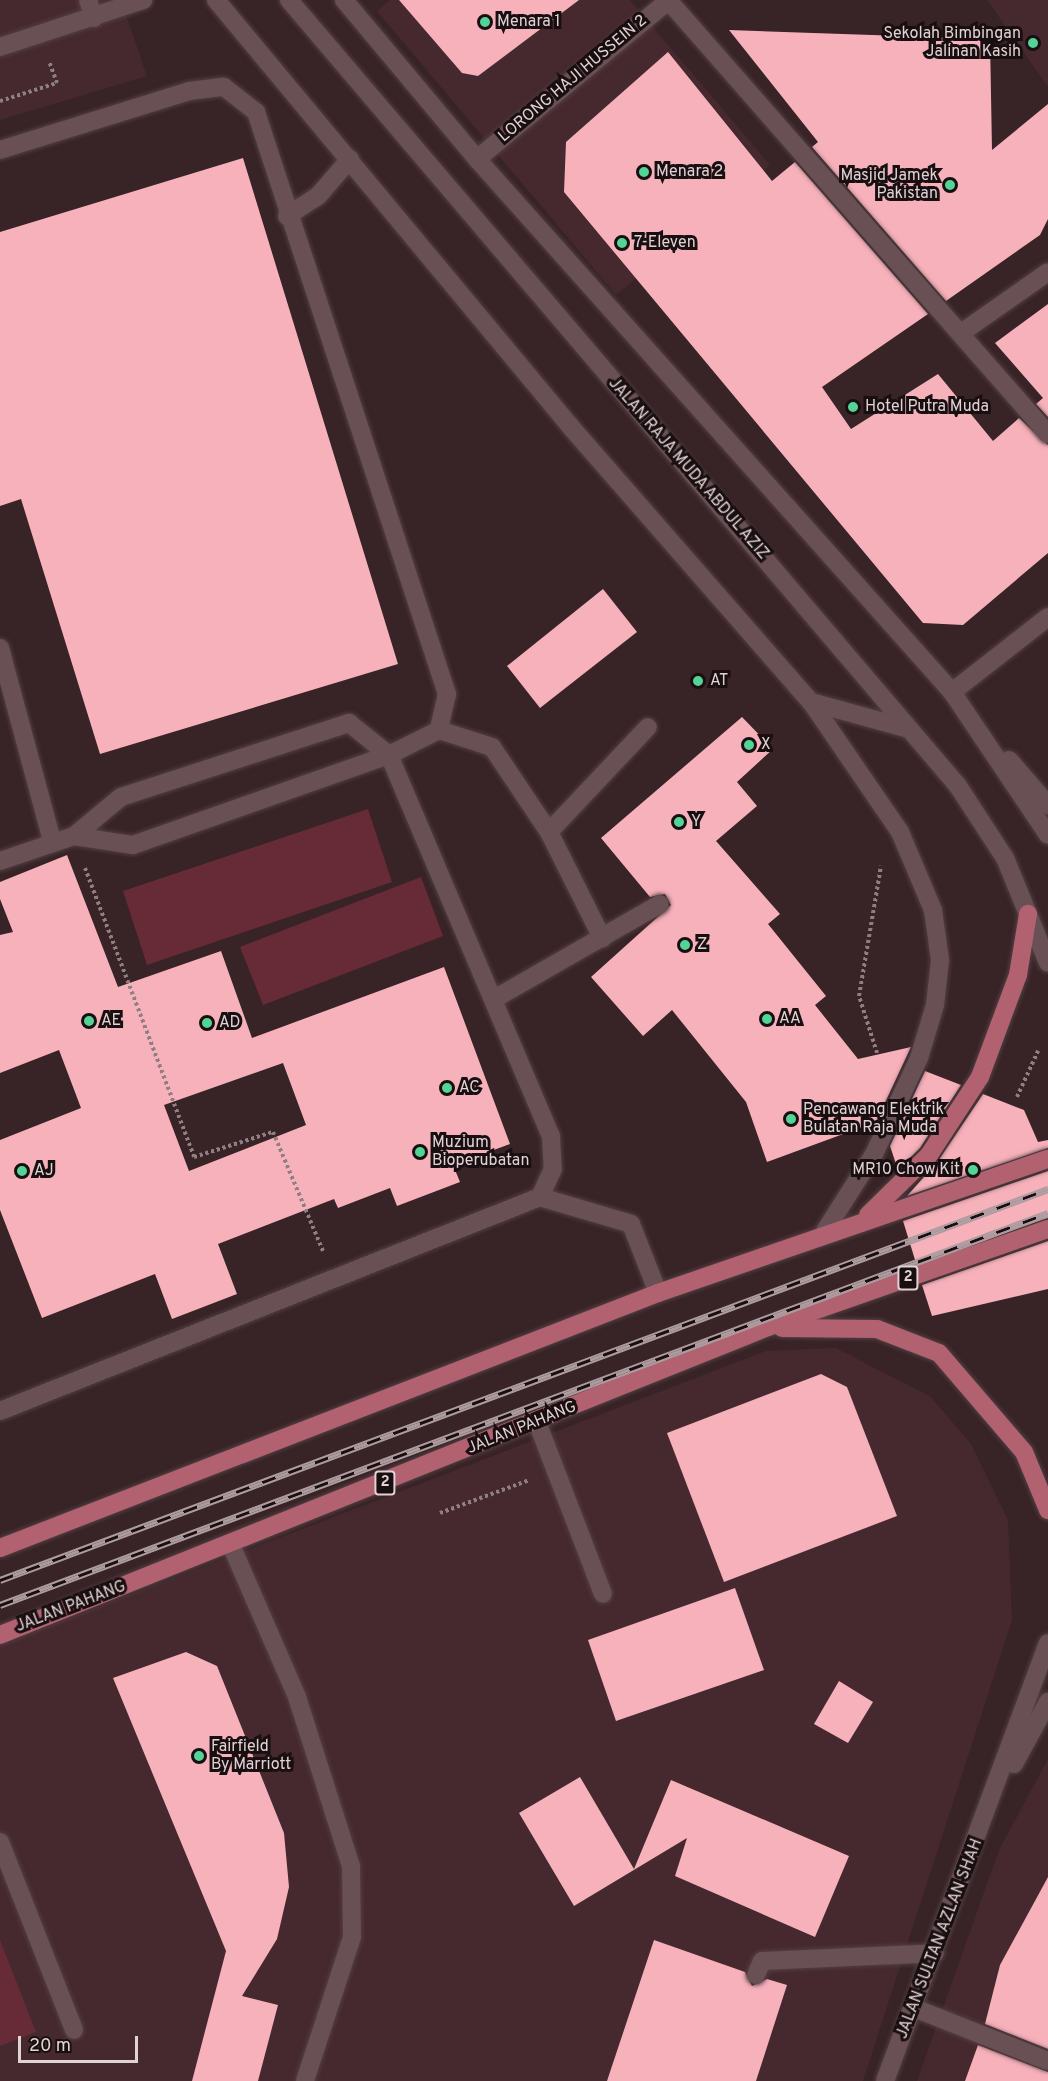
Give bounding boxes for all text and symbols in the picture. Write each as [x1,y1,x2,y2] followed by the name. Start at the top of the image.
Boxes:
[495,11,651,147] street label: LORONG HAJI HUSSEIN 2
[497,12,560,32] place label: Menara 1
[478,15,492,29] marker: Menara 1
[884,24,1021,62] place label: Sekolah Bimbingan Jalinan Kasih
[1026,36,1040,50] marker: Sekolah Bimbingan Jalinan Kasih
[656,162,723,182] place label: Menara 2
[637,165,651,179] marker: Menara 2
[841,166,938,204] place label: Masjid Jamek Pakistan
[943,178,957,192] marker: Masjid Jamek Pakistan
[634,233,696,253] place label: 7-Eleven
[615,236,629,250] marker: 7-Eleven
[603,373,773,565] street label: JALAN RAJA MUDA ABDUL AZIZ
[865,397,989,417] place label: Hotel Putra Muda
[846,400,860,414] marker: Hotel Putra Muda
[710,671,728,691] place label: AT
[691,674,705,688] marker: AT
[761,735,771,755] place label: X
[742,738,756,752] marker: X
[691,812,701,832] place label: Y
[672,815,686,829] marker: Y
[697,935,707,955] place label: Z
[678,938,692,952] marker: Z
[779,1009,801,1029] place label: AA
[101,1011,121,1031] place label: AE
[760,1012,774,1026] marker: AA
[219,1013,240,1033] place label: AD
[82,1014,96,1028] marker: AE
[200,1016,214,1030] marker: AD
[459,1078,479,1098] place label: AC
[440,1081,454,1095] marker: AC
[803,1100,944,1138] place label: Pencawang Elektrik Bulatan Raja Muda
[784,1112,798,1126] marker: Pencawang Elektrik Bulatan Raja Muda
[432,1133,529,1171] place label: Muzium Bioperubatan
[413,1145,427,1159] marker: Muzium Bioperubatan
[852,1160,960,1180] place label: MR10 Chow Kit
[34,1161,54,1181] place label: AJ
[964,1161,982,1179] marker: MR10 Chow Kit
[15,1164,29,1178] marker: AJ
[896,1266,920,1290] road number: 2
[465,1397,579,1459] street label: JALAN PAHANG
[373,1471,397,1495] road number: 2
[13,1577,129,1637] street label: JALAN PAHANG
[211,1737,291,1775] place label: Fairfield By Marriott
[192,1749,206,1763] marker: Fairfield By Marriott
[893,1836,987,2042] street label: JALAN SULTAN AZLAN SHAH
[21,2024,141,2062] scale bar
[29,2035,71,2058] text: 20 m

